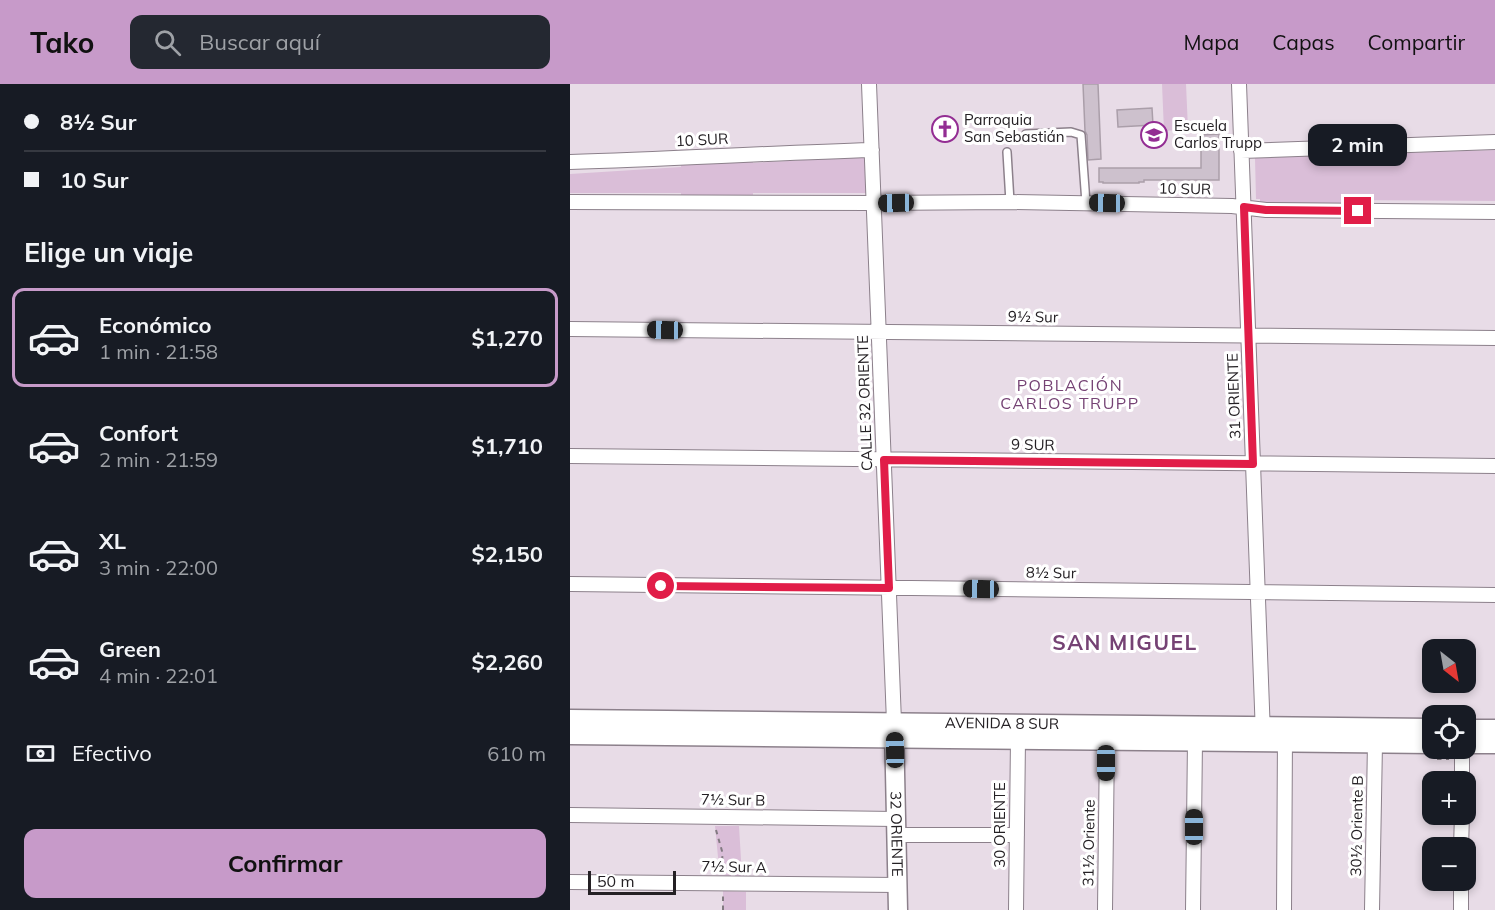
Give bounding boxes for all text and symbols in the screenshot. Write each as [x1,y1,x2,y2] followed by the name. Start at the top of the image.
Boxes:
[130,15,550,69] search box
[30,25,94,60] text: Tako
[151,26,184,59] icon: search
[199,28,320,56] text: Buscar aquí
[1184,29,1239,55] text: Mapa
[1272,29,1335,55] text: Capas
[1368,29,1465,55] text: Compartir
[60,108,136,136] text: 8½ Sur
[964,110,1065,146] place label: Parroquia San Sebastián
[930,114,960,144] church icon: Parroquia San Sebastián
[1174,116,1262,152] place label: Escuela Carlos Trupp
[1139,120,1169,150] school or university icon: Escuela Carlos Trupp
[1308,124,1408,166] callout: 2 min
[675,129,729,150] street label: 10 SUR
[1331,132,1384,157] text: 2 min
[60,166,128,194] text: 10 Sur
[1159,179,1211,198] street label: 10 SUR
[878,194,914,212] car
[1089,194,1125,212] car
[1344,197,1371,224] route end
[24,235,193,269] text: Elige un viaje
[1008,307,1059,326] street label: 9½ Sur
[27,311,81,365] icon: car
[99,311,212,339] text: Económico
[647,321,683,339] car
[472,324,543,352] text: $1,270
[853,335,876,471] street label: CALLE 32 ORIENTE
[99,339,218,364] text: 1 min · 21:58
[1223,353,1244,439] street label: 31 ORIENTE
[1000,375,1140,413] district label: POBLACIÓN CARLOS TRUPP
[27,419,81,473] icon: car
[99,419,178,447] text: Confort
[472,432,543,460] text: $1,710
[1011,435,1055,454] street label: 9 SUR
[99,447,218,472] text: 2 min · 21:59
[27,527,81,581] icon: car
[99,527,126,555] text: XL
[472,540,543,568] text: $2,150
[99,555,218,580] text: 3 min · 22:00
[1026,563,1077,582] street label: 8½ Sur
[647,572,674,599] route start
[963,580,999,598] car
[1052,629,1198,655] district label: SAN MIGUEL
[27,635,81,689] icon: car
[99,635,161,663] text: Green
[1422,639,1476,693] north arrow
[1422,639,1476,891] map controls
[472,648,543,676] text: $2,260
[99,663,218,688] text: 4 min · 22:01
[1422,705,1476,759] button: locate
[945,713,1059,733] street label: AVENIDA 8 SUR
[886,732,904,768] car
[24,737,57,770] icon: cash
[72,739,152,767] text: Efectivo
[487,741,546,766] text: 610 m
[1097,745,1115,781] car
[1422,771,1476,825] button: +
[1346,775,1367,877] street label: 30½ Oriente B
[990,782,1009,868] street label: 30 ORIENTE
[701,789,765,810] street label: 7½ Sur B
[886,791,907,877] street label: 32 ORIENTE
[1078,799,1099,887] street label: 31½ Oriente
[1185,809,1203,845] car
[24,829,546,898] button: Confirmar
[1422,837,1476,891] button: −
[701,856,767,877] street label: 7½ Sur A
[588,868,676,896] scale bar
[597,871,634,891] text: 50 m

